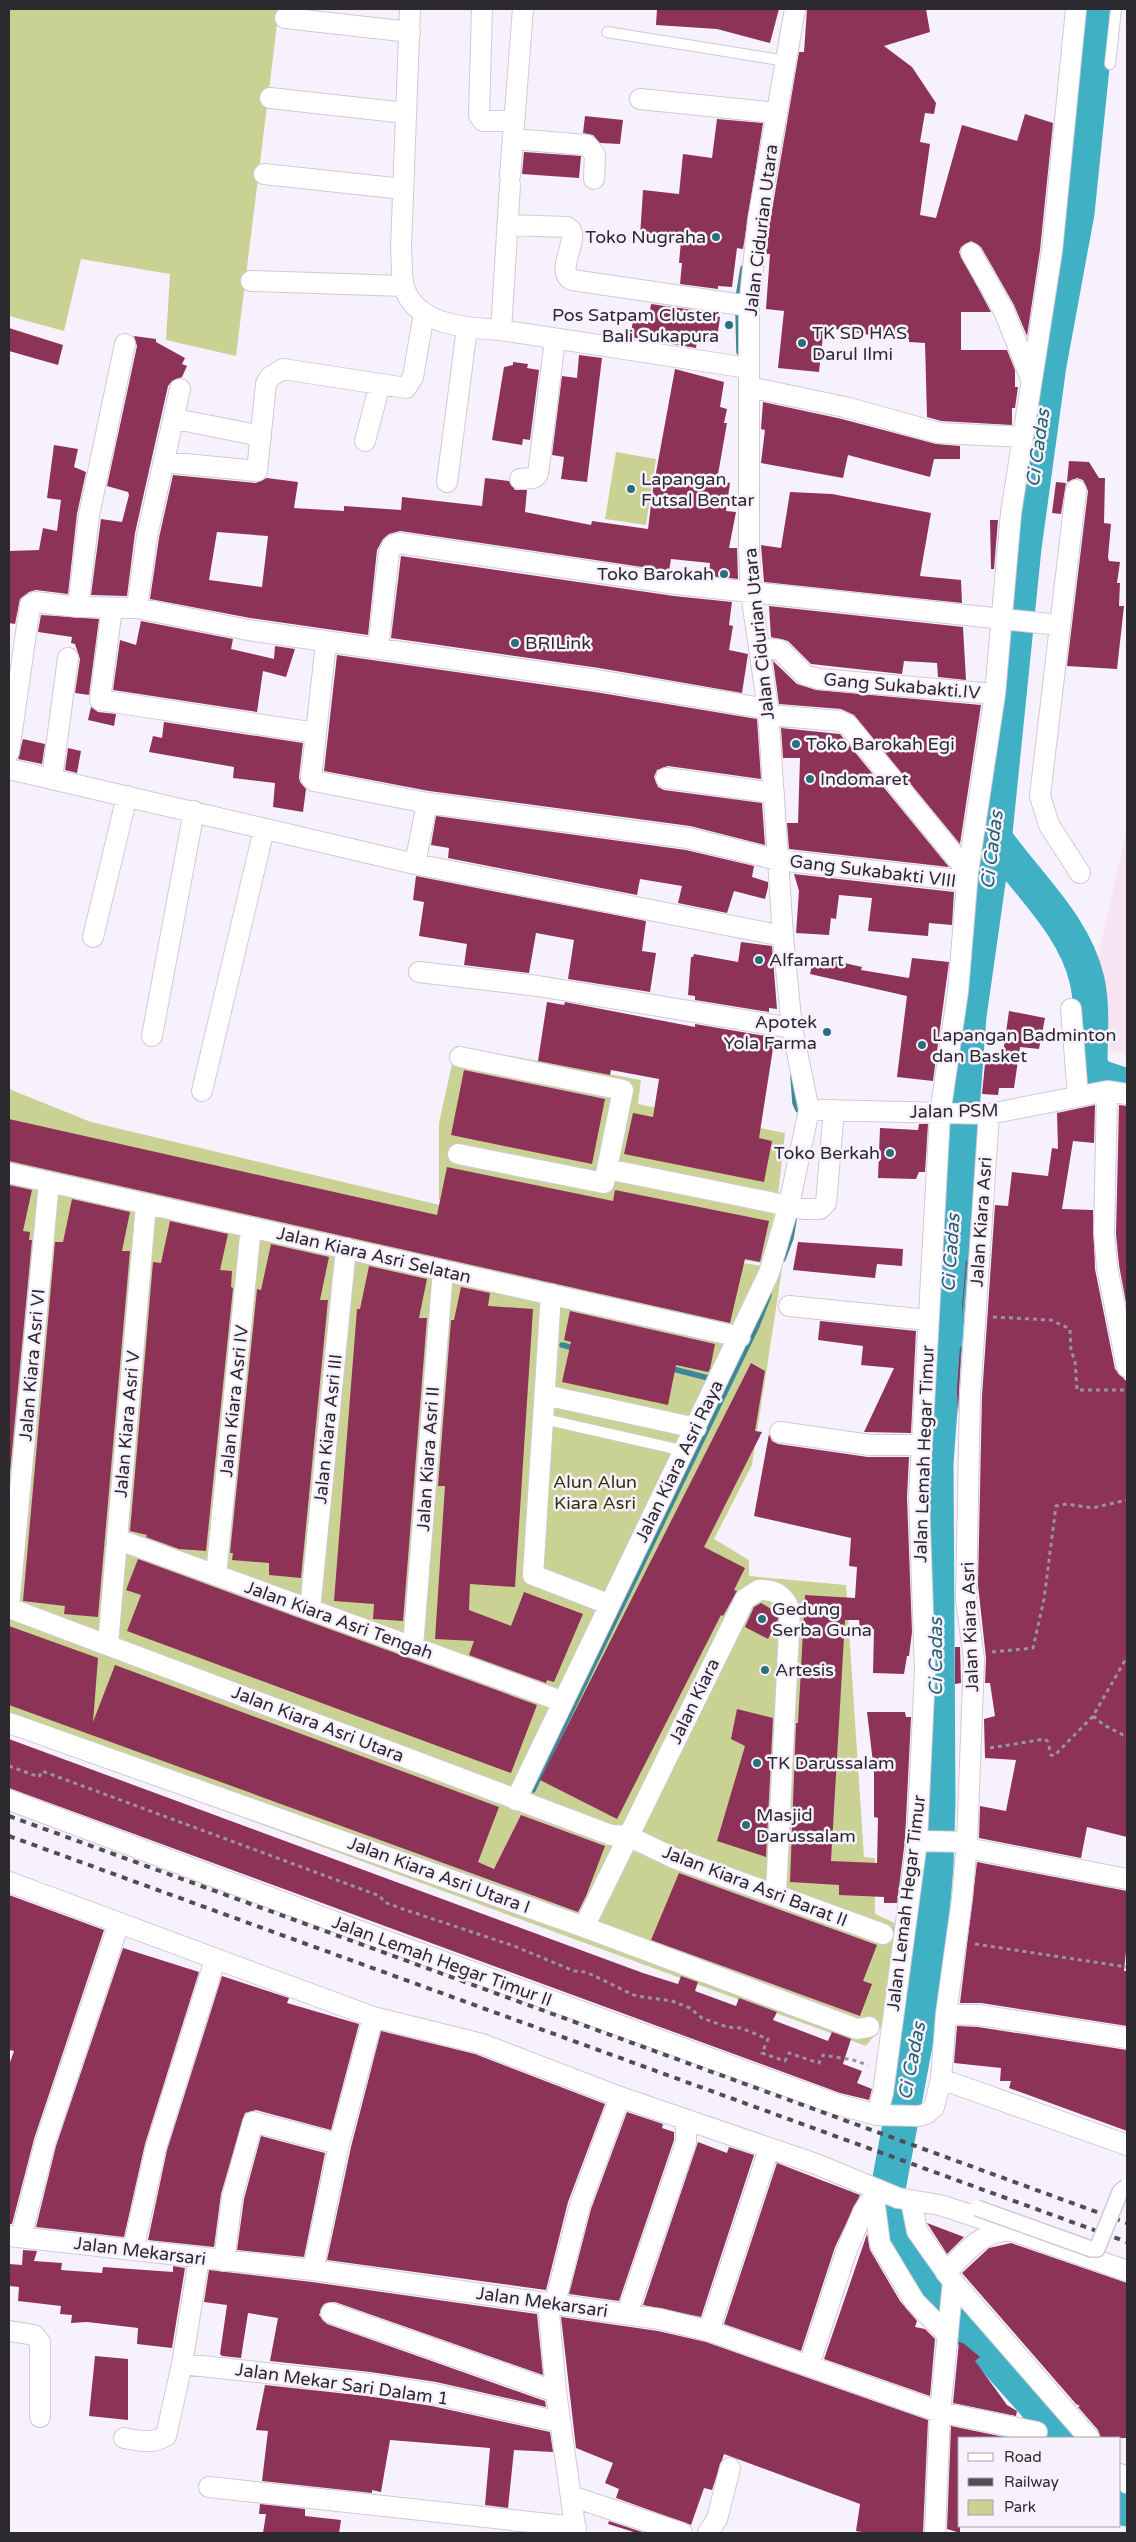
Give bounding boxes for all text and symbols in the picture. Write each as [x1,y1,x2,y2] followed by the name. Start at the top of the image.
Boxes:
[740,143,782,317] street label: Jalan Cidurian Utara
[585,226,706,248] place label: Toko Nugraha
[710,231,722,243] marker: Toko Nugraha
[552,304,719,347] place label: Pos Satpam Cluster Bali Sukapura
[723,319,735,331] marker: Pos Satpam Cluster Bali Sukapura
[812,322,907,365] place label: TK SD HAS Darul Ilmi
[796,337,808,349] marker: TK SD HAS Darul Ilmi
[1022,406,1055,488] water label: Ci Cadas
[641,468,754,511] place label: Lapangan Futsal Bentar
[625,483,637,495] marker: Lapangan Futsal Bentar
[739,547,779,721] street label: Jalan Cidurian Utara
[597,563,714,585] place label: Toko Barokah
[718,568,730,580] marker: Toko Barokah
[525,632,591,654] place label: BRILink
[509,637,521,649] marker: BRILink
[823,668,982,704] street label: Gang Sukabakti.IV
[806,733,955,755] place label: Toko Barokah Egi
[790,738,802,750] marker: Toko Barokah Egi
[820,768,909,790] place label: Indomaret
[804,773,816,785] marker: Indomaret
[976,808,1008,890] water label: Ci Cadas
[788,850,958,892] street label: Gang Sukabakti VIII
[769,949,844,971] place label: Alfamart
[753,954,765,966] marker: Alfamart
[723,1011,817,1054] place label: Apotek Yola Farma
[932,1024,1116,1067] place label: Lapangan Badminton dan Basket
[821,1026,833,1038] marker: Apotek Yola Farma
[916,1039,928,1051] marker: Lapangan Badminton dan Basket
[909,1099,999,1123] street label: Jalan PSM
[774,1142,880,1164] place label: Toko Berkah
[884,1147,896,1159] marker: Toko Berkah
[965,1156,997,1288] street label: Jalan Kiara Asri
[937,1211,965,1293] water label: Ci Cadas
[275,1222,473,1288] street label: Jalan Kiara Asri Selatan
[14,1288,50,1442] street label: Jalan Kiara Asri VI
[215,1323,253,1478] street label: Jalan Kiara Asri IV
[909,1345,939,1563] street label: Jalan Lemah Hegar Timur
[110,1349,144,1499] street label: Jalan Kiara Asri V
[309,1353,347,1505] street label: Jalan Kiara Asri III
[630,1376,728,1546] street label: Jalan Kiara Asri Raya
[412,1386,444,1532] street label: Jalan Kiara Asri II
[553,1471,637,1514] park label: Alun Alun Kiara Asri
[957,1561,983,1693] street label: Jalan Kiara Asri
[242,1576,436,1664] street label: Jalan Kiara Asri Tengah
[772,1598,872,1641] place label: Gedung Serba Guna
[756,1613,768,1625] marker: Gedung Serba Guna
[925,1616,947,1696] water label: Ci Cadas
[664,1655,724,1747] street label: Jalan Kiara
[775,1659,834,1681] place label: Artesis
[759,1664,771,1676] marker: Artesis
[229,1681,407,1767] street label: Jalan Kiara Asri Utara
[767,1752,895,1774] place label: TK Darussalam
[751,1757,763,1769] marker: TK Darussalam
[882,1794,930,2012] street label: Jalan Lemah Hegar Timur
[756,1804,856,1847] place label: Masjid Darussalam
[740,1819,752,1831] marker: Masjid Darussalam
[345,1832,533,1918] street label: Jalan Kiara Asri Utara I
[659,1841,851,1931] street label: Jalan Kiara Asri Barat II
[329,1911,555,2011] street label: Jalan Lemah Hegar Timur II
[894,2019,931,2102] water label: Ci Cadas
[73,2232,207,2270] street label: Jalan Mekarsari
[475,2282,609,2322] street label: Jalan Mekarsari
[234,2358,450,2410] street label: Jalan Mekar Sari Dalam 1
[958,2437,1121,2527] legend
[1004,2448,1042,2466] text: Road
[1004,2473,1059,2491] text: Railway
[1004,2498,1036,2516] text: Park

